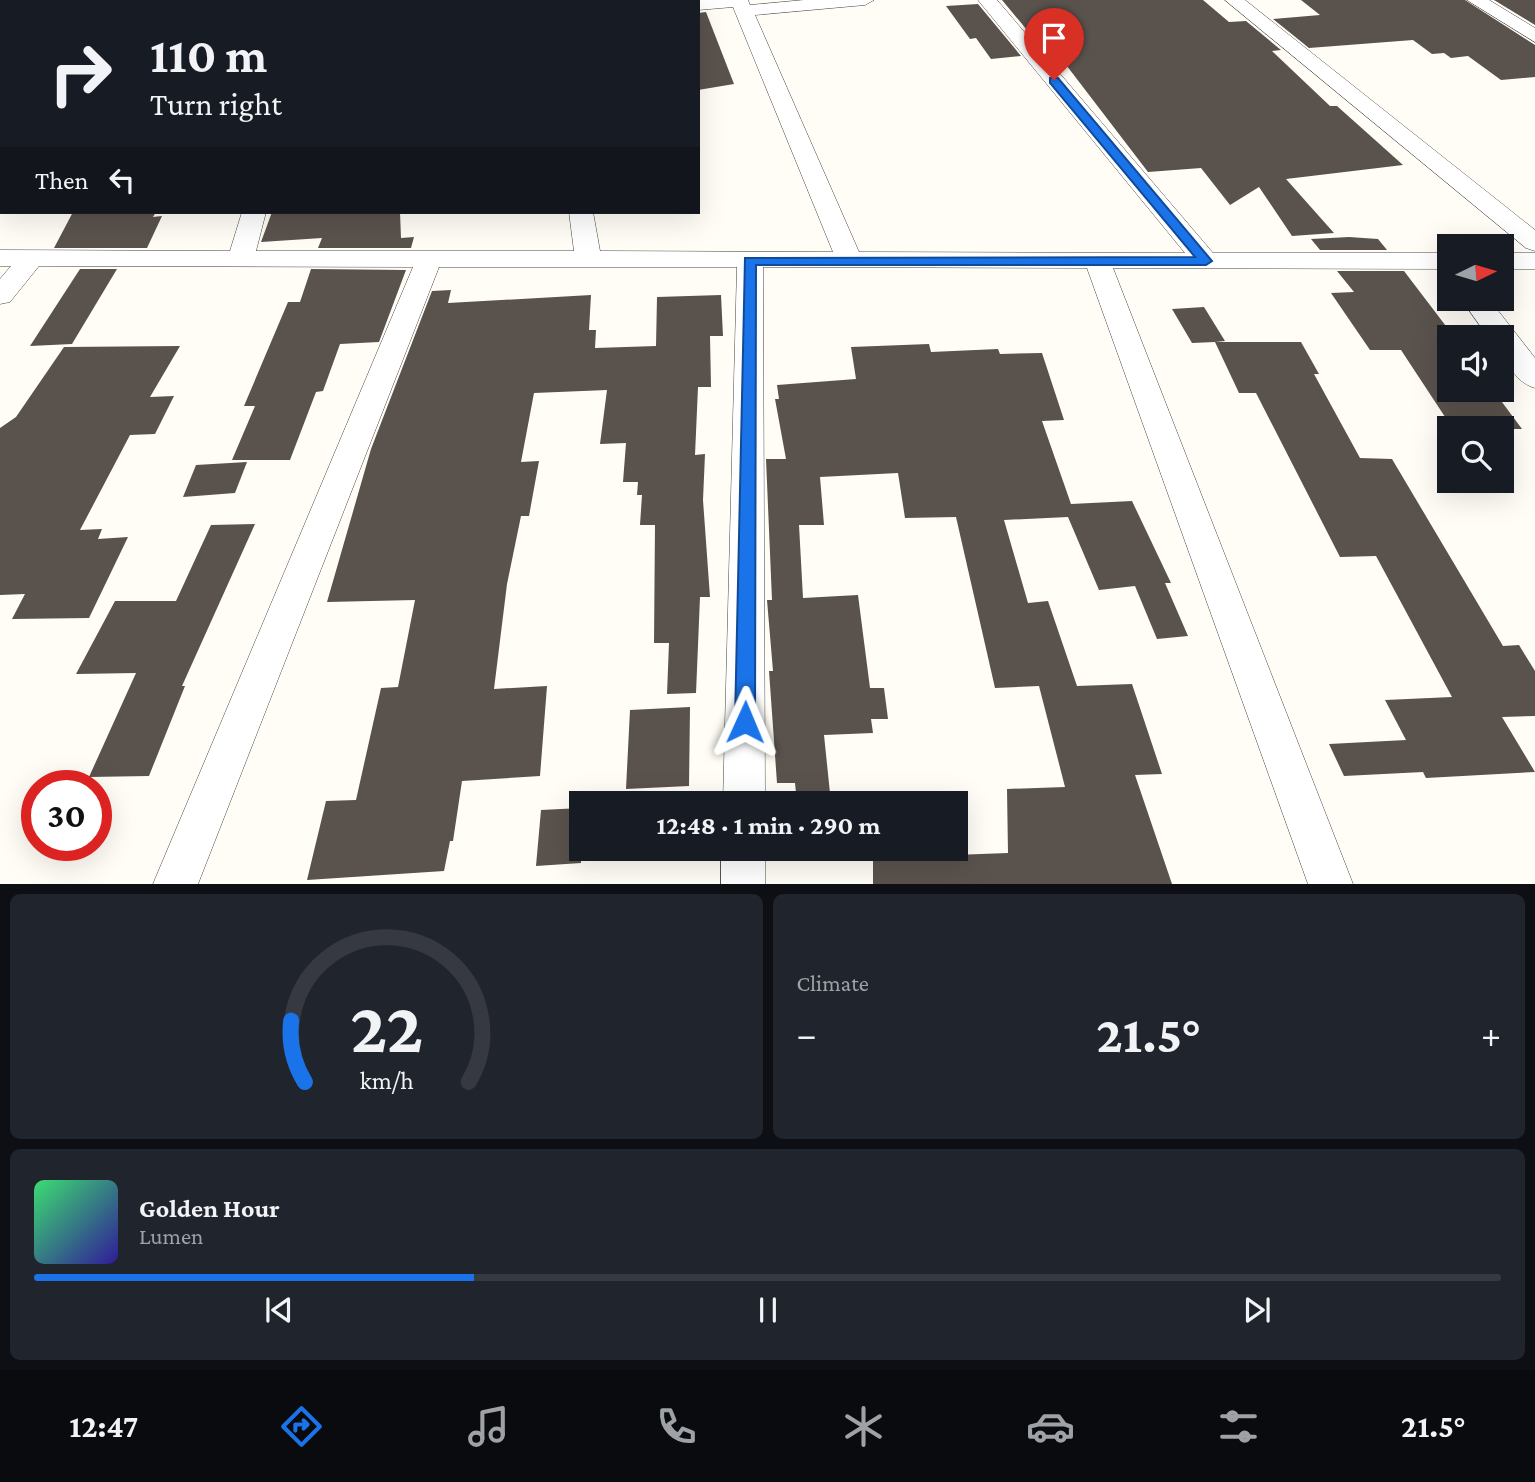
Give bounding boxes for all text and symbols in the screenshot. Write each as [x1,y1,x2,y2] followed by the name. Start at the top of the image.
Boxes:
[1024,8,1084,80] pin
[1035,19,1073,57] icon: arrive
[35,28,126,119] icon: right
[150,28,267,83] text: 110 m
[150,86,282,122] text: Turn right
[103,161,141,199] icon: left
[35,166,89,195] text: Then
[1437,234,1514,312] north arrow
[1437,234,1514,493] map controls
[1437,325,1514,402] button: sound
[1437,416,1514,493] button: search
[708,685,782,759] position arrow
[21,770,112,861] speed limit sign: 30
[657,811,880,840] text: 12:48 · 1 min · 290 m
[797,970,869,996] text: Climate
[350,988,423,1069] text: 22
[1096,1005,1201,1063] text: 21.5°
[797,1013,817,1055] text: −
[1481,1013,1501,1055] text: +
[359,1067,413,1094] text: km/h
[139,1194,280,1223] text: Golden Hour
[139,1223,203,1249] text: Lumen
[260,1291,298,1329] icon: previous
[749,1291,787,1329] icon: pause
[1238,1291,1276,1329] icon: next
[277,1402,326,1451] icon: directions
[464,1402,513,1451] icon: music
[652,1402,701,1451] icon: phone
[839,1402,888,1451] icon: climate
[1026,1402,1075,1451] icon: car
[1214,1402,1263,1451] icon: filters
[69,1408,138,1444] text: 12:47
[1401,1408,1466,1444] text: 21.5°

